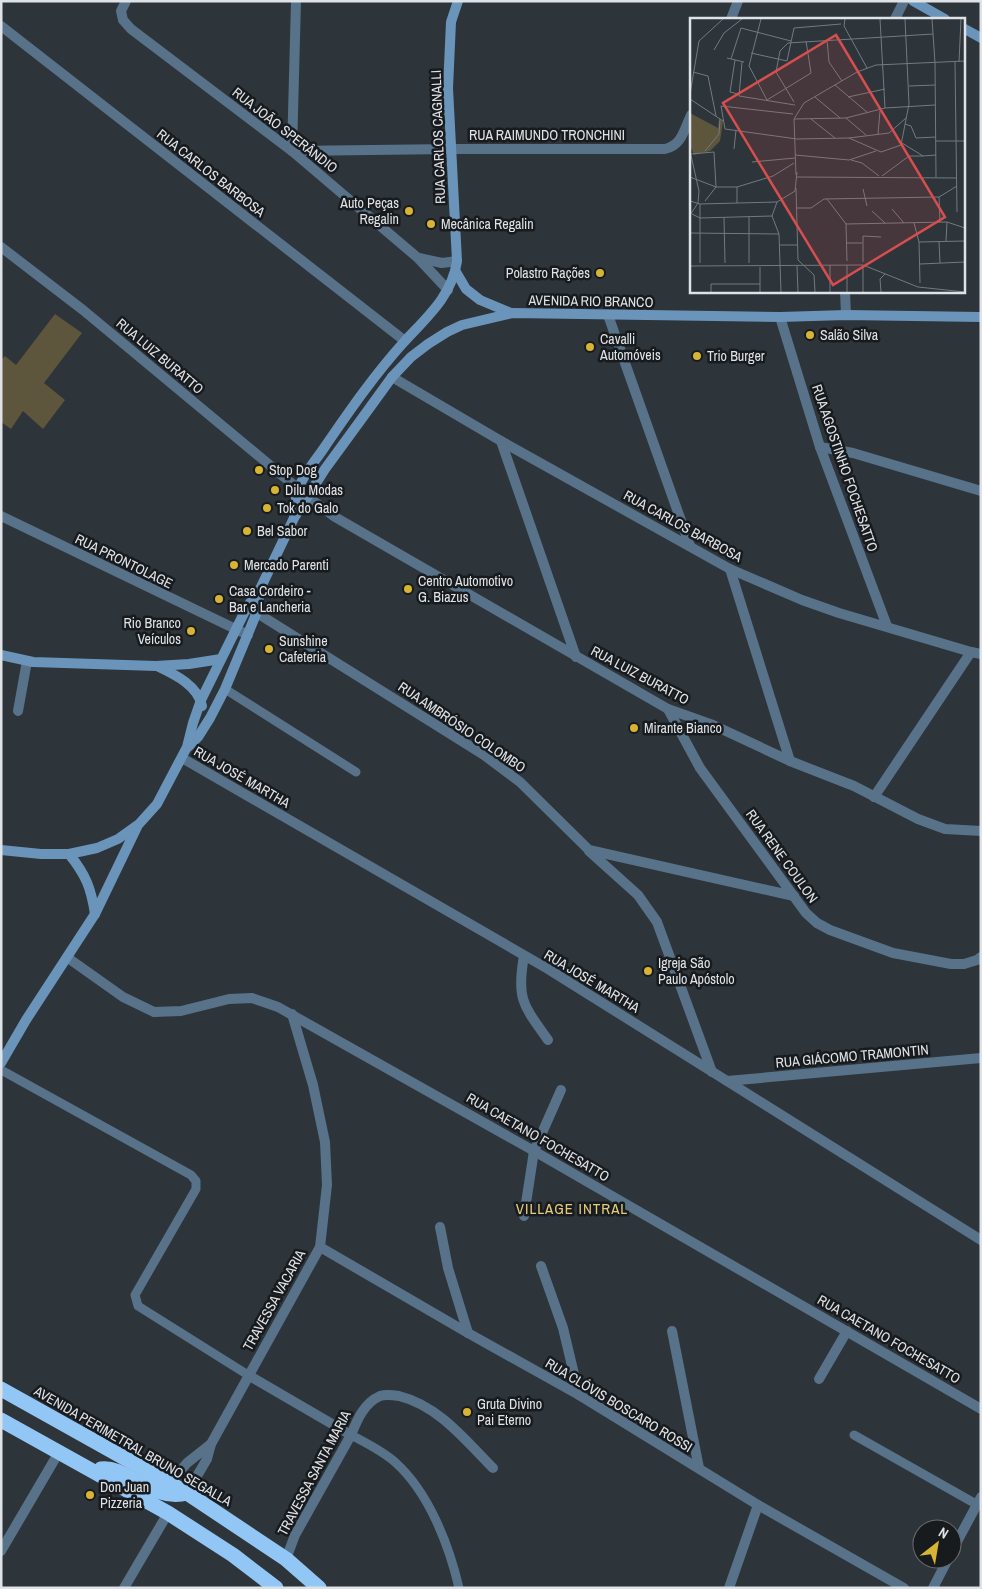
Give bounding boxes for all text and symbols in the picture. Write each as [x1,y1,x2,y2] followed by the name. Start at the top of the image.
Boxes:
[690,18,964,292] inset map
[427,70,449,204] street label: RUA CARLOS CAGNALLI
[229,83,341,177] street label: RUA JOÃO SPERÂNDIO
[153,125,269,221] street label: RUA CARLOS BARBOSA
[469,126,625,144] street label: RUA RAIMUNDO TRONCHINI
[339,194,399,228] place label: Auto Peças Regalin
[403,205,415,217] marker: Auto Peças Regalin
[441,215,534,233] place label: Mecânica Regalin
[425,218,437,230] marker: Mecânica Regalin
[506,264,590,282] place label: Polastro Rações
[594,267,606,279] marker: Polastro Rações
[527,291,654,311] street label: AVENIDA RIO BRANCO
[113,314,207,398] street label: RUA LUIZ BURATTO
[820,326,879,344] place label: Salão Silva
[804,329,816,341] marker: Salão Silva
[599,330,661,364] place label: Cavalli Automóveis
[584,341,596,353] marker: Cavalli Automóveis
[707,347,765,365] place label: Trio Burger
[691,350,703,362] marker: Trio Burger
[808,382,882,554] street label: RUA AGOSTINHO FOCHESATTO
[269,461,317,479] place label: Stop Dog
[253,464,265,476] marker: Stop Dog
[285,481,343,499] place label: Dilu Modas
[269,484,281,496] marker: Dilu Modas
[621,486,746,566] street label: RUA CARLOS BARBOSA
[277,499,338,517] place label: Tok do Galo
[261,502,273,514] marker: Tok do Galo
[257,522,308,540] place label: Bel Sabor
[241,525,253,537] marker: Bel Sabor
[72,530,176,592] street label: RUA PRONTOLAGE
[244,556,329,574] place label: Mercado Parenti
[228,559,240,571] marker: Mercado Parenti
[418,572,513,606] place label: Centro Automotivo G. Biazus
[229,582,311,616] place label: Casa Cordeiro - Bar e Lancheria
[402,583,414,595] marker: Centro Automotivo G. Biazus
[213,593,225,605] marker: Casa Cordeiro - Bar e Lancheria
[124,614,181,648] place label: Rio Branco Veículos
[185,625,197,637] marker: Rio Branco Veículos
[279,632,328,666] place label: Sunshine Cafeteria
[588,642,692,708] street label: RUA LUIZ BURATTO
[263,643,275,655] marker: Sunshine Cafeteria
[395,678,529,776] street label: RUA AMBRÓSIO COLOMBO
[644,719,722,737] place label: Mirante Bianco
[628,722,640,734] marker: Mirante Bianco
[191,742,294,812] street label: RUA JOSÉ MARTHA
[742,806,822,906] street label: RUA RENE COULON
[541,945,643,1017] street label: RUA JOSÉ MARTHA
[658,954,735,988] place label: Igreja São Paulo Apóstolo
[642,965,654,977] marker: Igreja São Paulo Apóstolo
[775,1040,929,1072] street label: RUA GIÁCOMO TRAMONTIN
[463,1089,613,1185] street label: RUA CAETANO FOCHESATTO
[516,1198,628,1219] district label: VILLAGE INTRAL
[239,1246,309,1354] street label: TRAVESSA VACARIA
[814,1291,964,1387] street label: RUA CAETANO FOCHESATTO
[542,1354,696,1456] street label: RUA CLÓVIS BOSCARO ROSSI
[30,1381,235,1510] street label: AVENIDA PERIMETRAL BRUNO SEGALLA
[477,1395,542,1429] place label: Gruta Divino Pai Eterno
[461,1406,473,1418] marker: Gruta Divino Pai Eterno
[273,1407,355,1539] street label: TRAVESSA SANTA MARIA
[100,1478,149,1512] place label: Don Juan Pizzeria
[84,1489,96,1501] marker: Don Juan Pizzeria
[912,1519,962,1569] north arrow
[936,1523,952,1543] text: N

